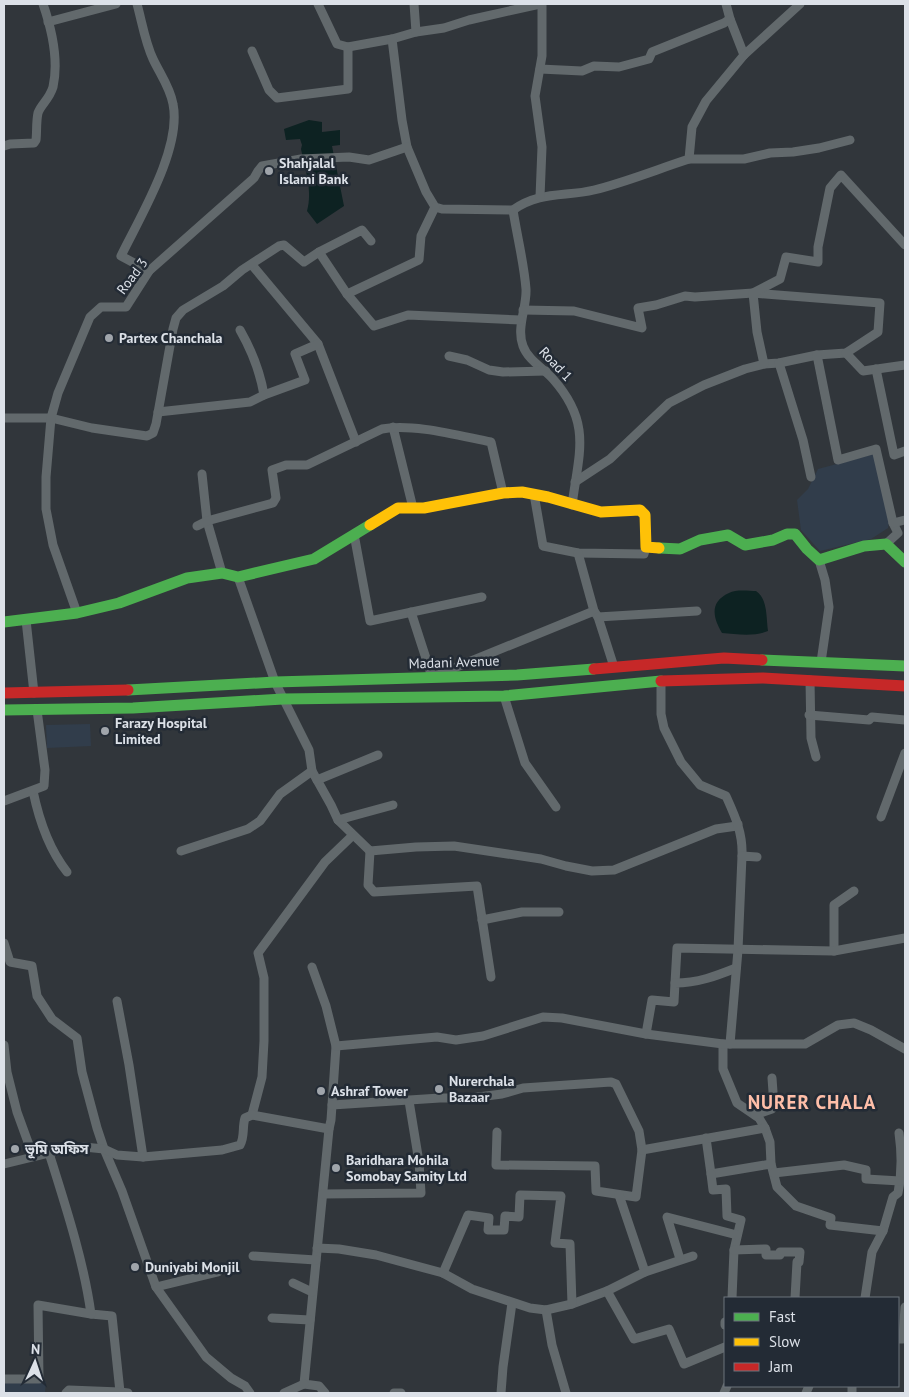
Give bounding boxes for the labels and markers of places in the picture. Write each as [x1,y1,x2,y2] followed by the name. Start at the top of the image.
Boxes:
[279,154,348,188] place label: Shahjalal Islami Bank
[263,165,275,177] marker: Shahjalal Islami Bank
[119,329,223,347] place label: Partex Chanchala
[103,332,115,344] marker: Partex Chanchala
[115,714,208,748] place label: Farazy Hospital Limited
[99,725,111,737] marker: Farazy Hospital Limited
[449,1072,514,1106] place label: Nurerchala Bazaar
[331,1082,408,1100] place label: Ashraf Tower
[433,1083,445,1095] marker: Nurerchala Bazaar
[315,1085,327,1097] marker: Ashraf Tower
[24,1140,90,1159] place label: ভূমি অফিস
[9,1143,21,1155] marker: ভূমি অফিস
[346,1151,467,1185] place label: Baridhara Mohila Somobay Samity Ltd
[330,1162,342,1174] marker: Baridhara Mohila Somobay Samity Ltd
[145,1258,240,1276] place label: Duniyabi Monjil
[129,1261,141,1273] marker: Duniyabi Monjil

